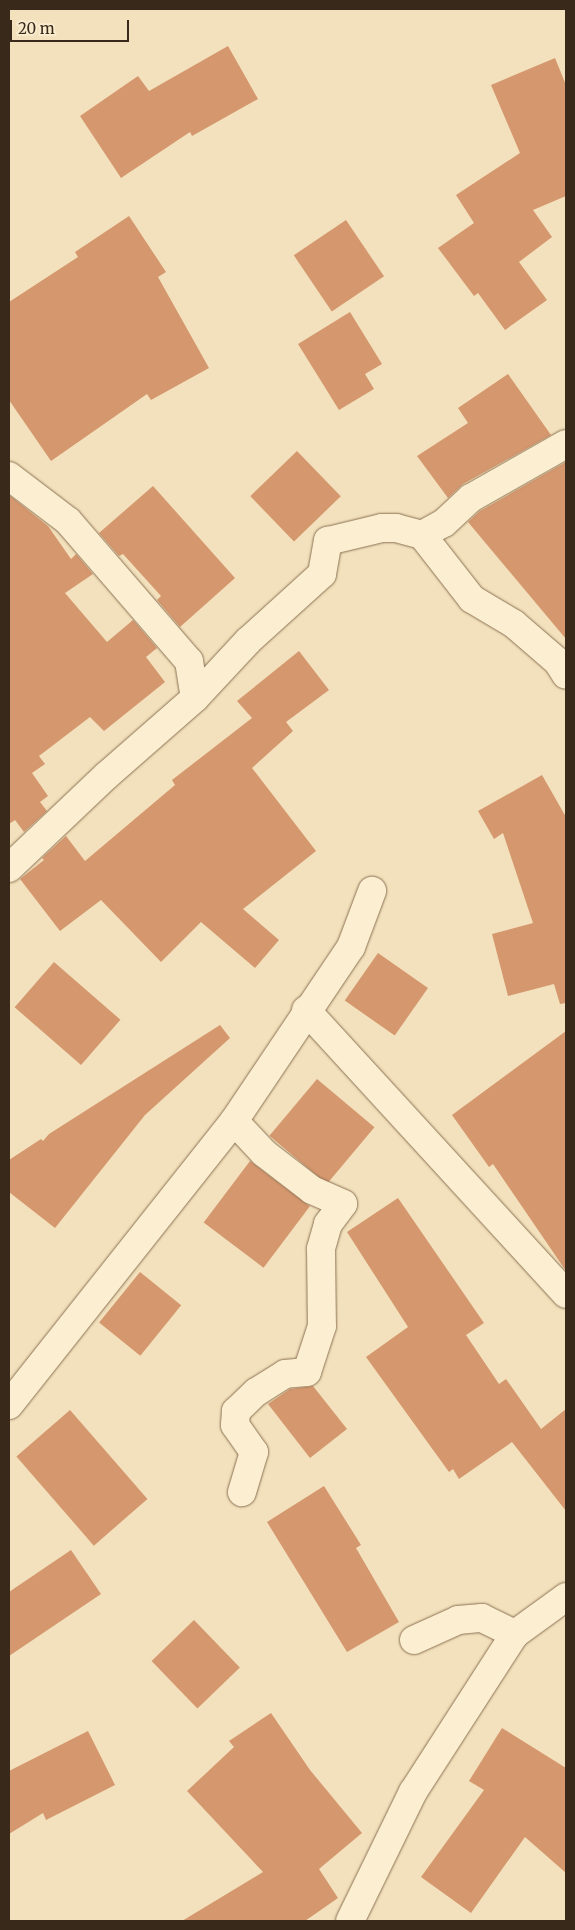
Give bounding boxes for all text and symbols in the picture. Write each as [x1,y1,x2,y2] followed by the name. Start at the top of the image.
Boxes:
[12,10,131,42] scale bar
[18,19,55,38] text: 20 m

